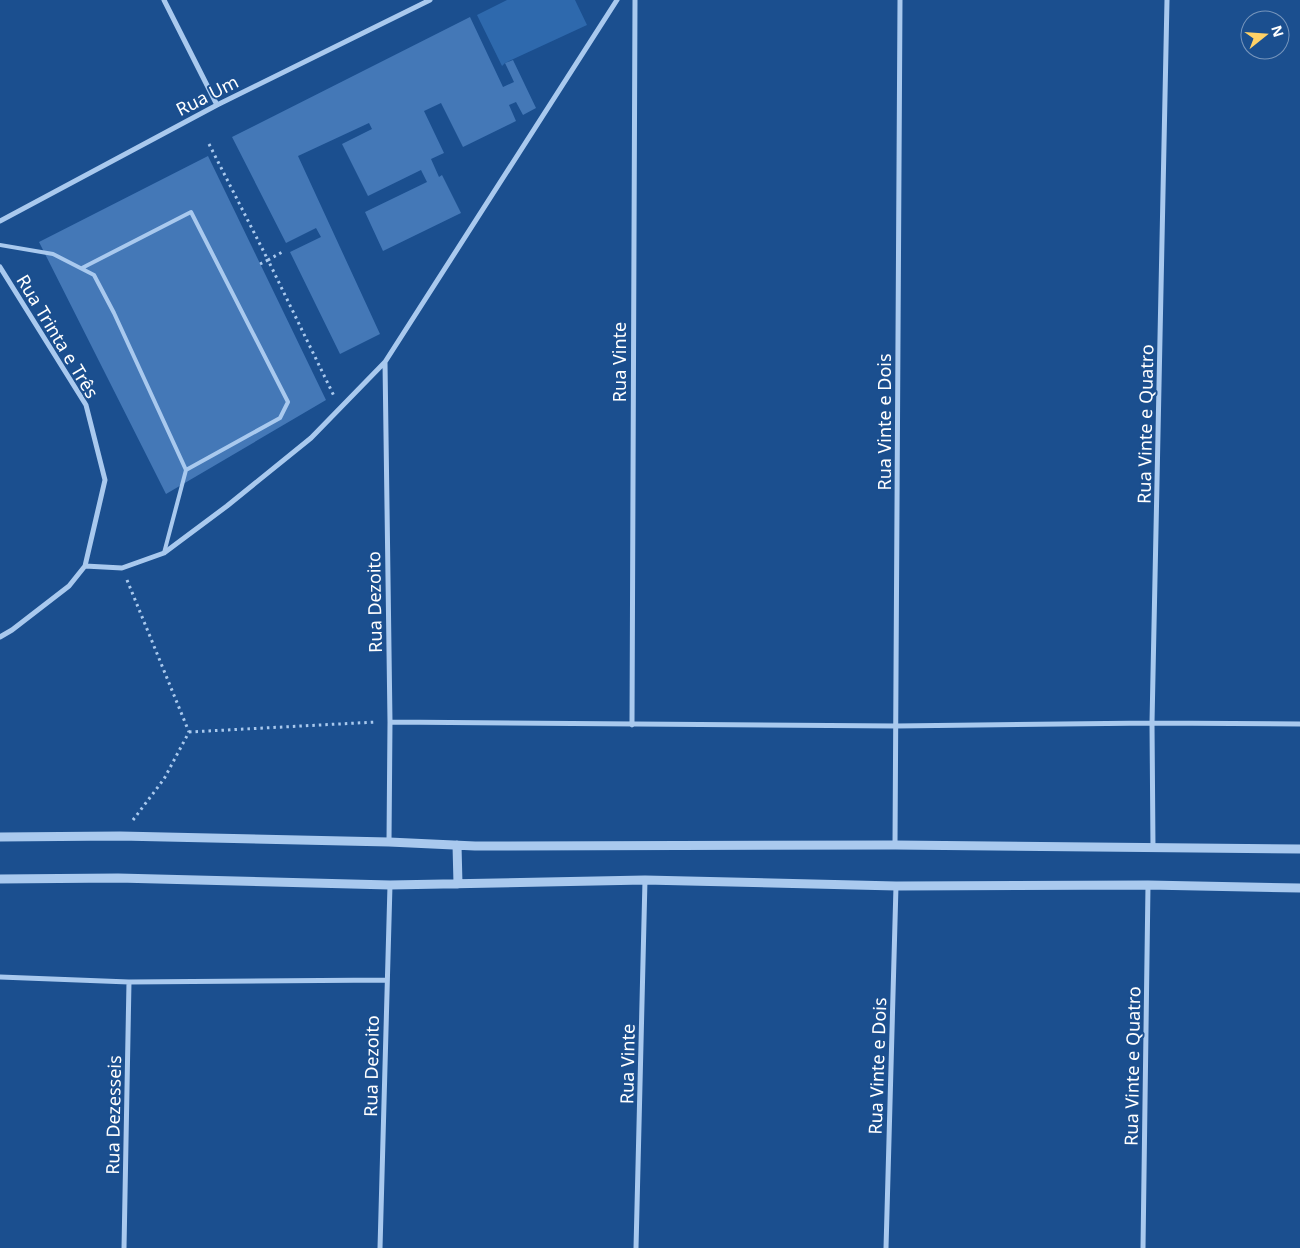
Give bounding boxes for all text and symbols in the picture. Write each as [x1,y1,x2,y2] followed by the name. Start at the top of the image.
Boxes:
[1240,10,1290,60] north arrow
[1267,23,1289,39] text: N
[172,69,242,121] street label: Rua Um
[12,270,104,402] street label: Rua Trinta e Três
[607,322,631,402] street label: Rua Vinte
[1132,344,1158,504] street label: Rua Vinte e Quatro
[872,353,896,491] street label: Rua Vinte e Dois
[361,551,387,653] street label: Rua Dezoito
[1119,986,1145,1146] street label: Rua Vinte e Quatro
[863,997,891,1135] street label: Rua Vinte e Dois
[358,1015,384,1117] street label: Rua Dezoito
[614,1024,640,1104] street label: Rua Vinte
[100,1055,126,1175] street label: Rua Dezesseis

